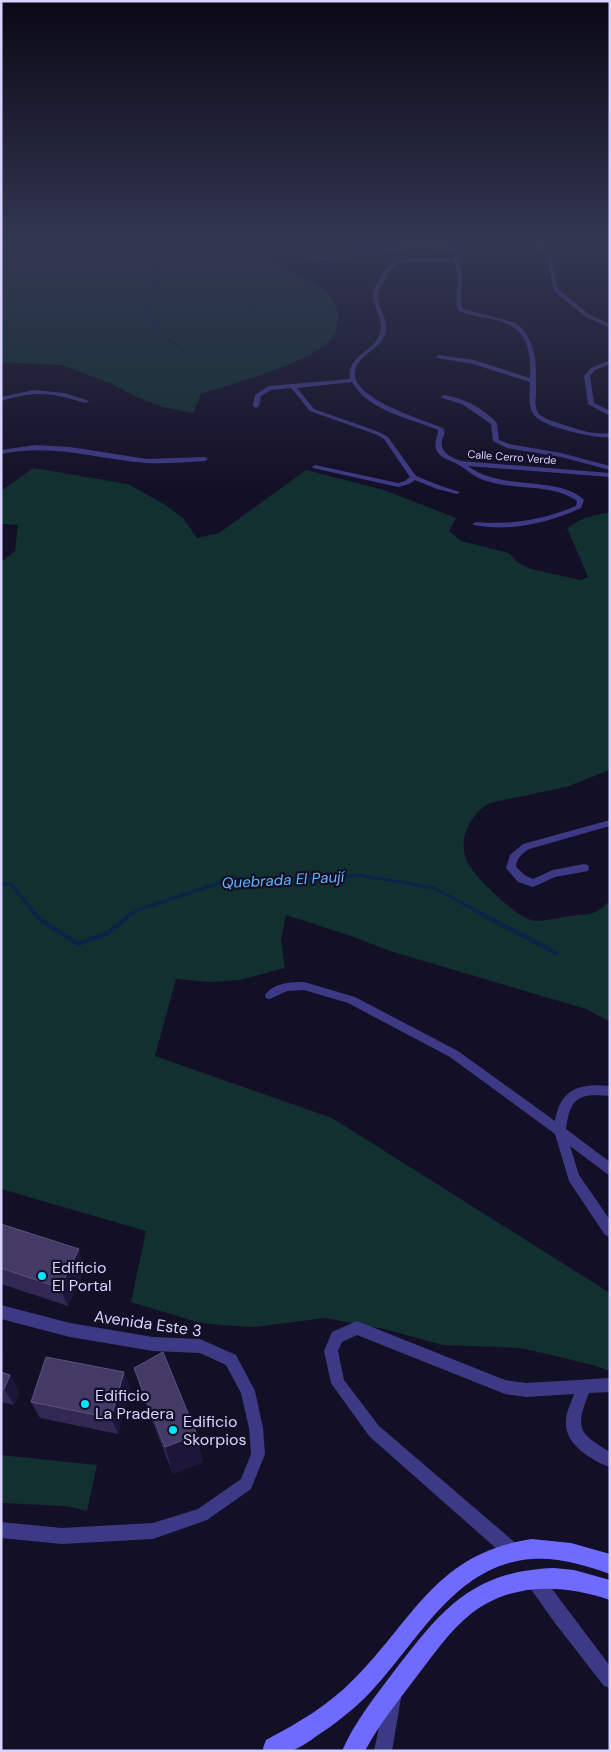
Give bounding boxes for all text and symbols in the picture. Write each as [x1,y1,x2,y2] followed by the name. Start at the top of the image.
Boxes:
[467,447,557,467] street label: Calle Cerro Verde
[221,867,346,893] water label: Quebrada El Paují
[52,1257,112,1296] place label: Edificio El Portal
[36,1270,48,1282] marker: Edificio El Portal
[93,1306,203,1341] street label: Avenida Este 3
[95,1385,174,1424] place label: Edificio La Pradera
[79,1398,91,1410] marker: Edificio La Pradera
[183,1411,247,1450] place label: Edificio Skorpios
[167,1424,179,1436] marker: Edificio Skorpios

